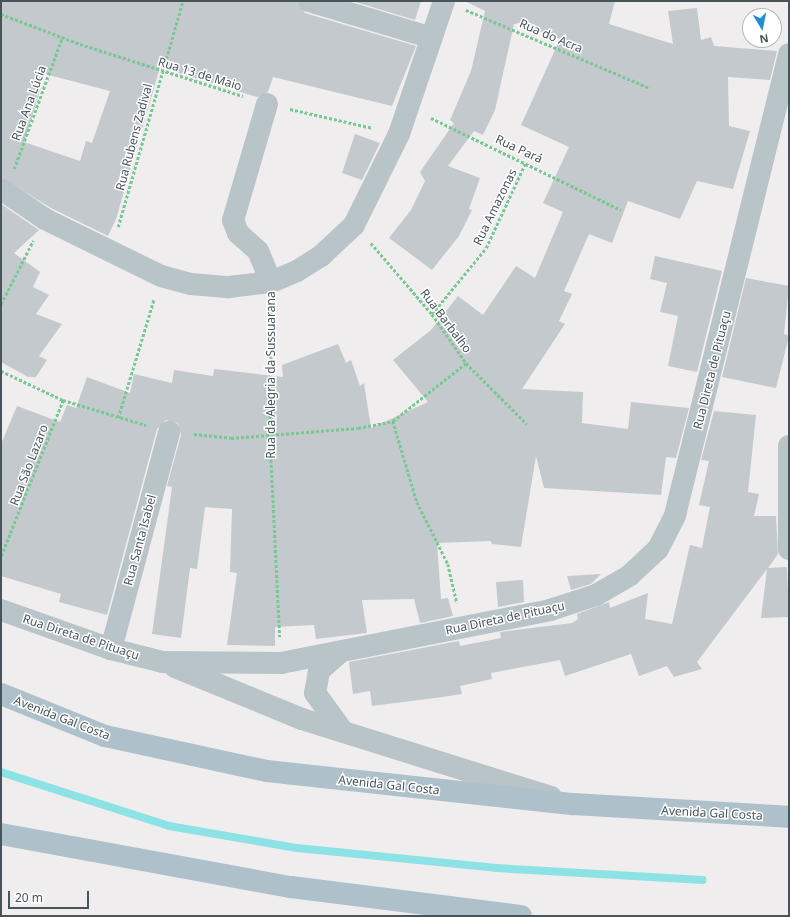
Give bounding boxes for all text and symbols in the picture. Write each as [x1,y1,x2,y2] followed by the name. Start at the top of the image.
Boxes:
[742,8,782,48] north arrow
[517,16,585,56] street label: Rua do Acra
[758,31,770,47] text: N
[156,54,244,94] street label: Rua 13 de Maio
[9,63,49,143] street label: Rua Ana Lúcia
[113,82,155,192] street label: Rua Rubens Zadival
[493,132,545,166] street label: Rua Pará
[470,166,520,248] street label: Rua Amazonas
[417,286,475,356] street label: Rua Barbalho
[264,291,278,459] street label: Rua da Alegria da Sussuarana
[690,309,734,431] street label: Rua Direta de Pituaçu
[7,422,51,508] street label: Rua São Lazaro
[121,493,159,587] street label: Rua Santa Isabel
[444,598,566,638] street label: Rua Direta de Pituaçu
[21,611,141,663] street label: Rua Direta de Pituaçu
[12,693,112,743] street label: Avenida Gal Costa
[338,773,440,797] street label: Avenida Gal Costa
[661,803,763,823] street label: Avenida Gal Costa
[10,883,91,909] scale bar
[15,889,43,906] text: 20 m

